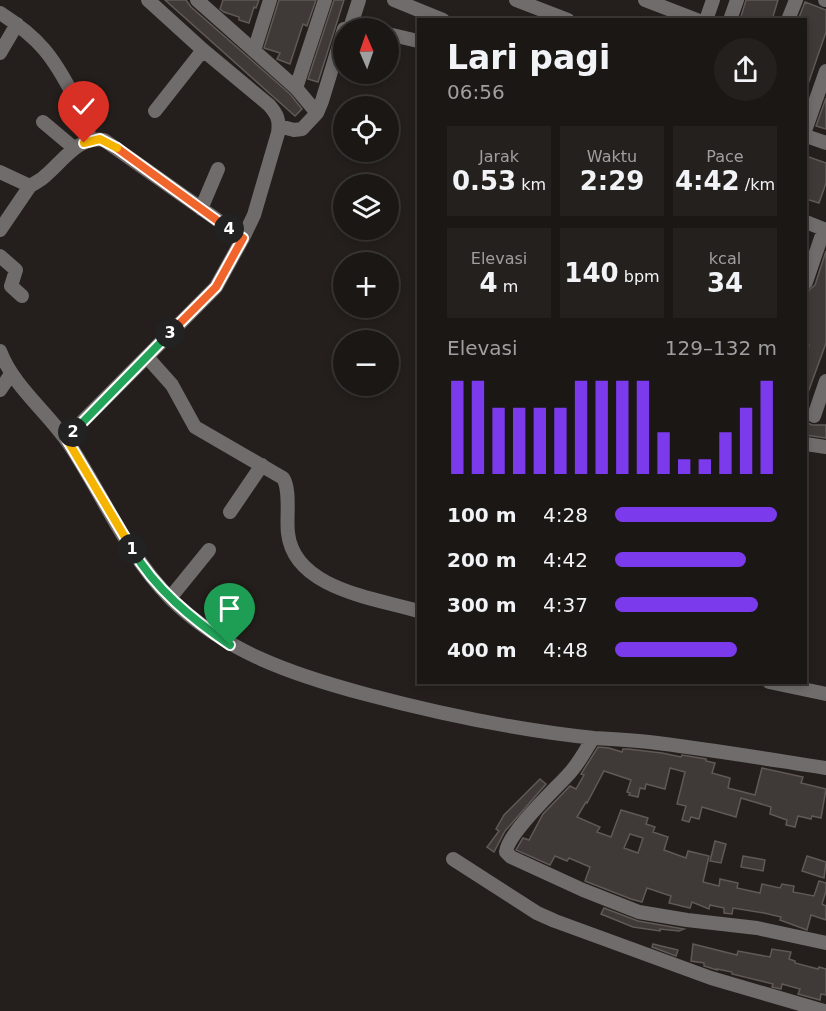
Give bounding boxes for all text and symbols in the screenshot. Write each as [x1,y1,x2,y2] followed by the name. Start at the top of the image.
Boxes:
[333,18,399,84] north arrow
[333,18,399,396] map controls
[447,38,610,77] text: Lari pagi
[714,38,777,101] button: share
[447,80,505,104] text: 06:56
[58,81,109,143] pin
[67,90,100,123] icon: check
[333,96,399,162] button: locate
[479,147,519,166] text: Jarak
[587,147,637,166] text: Waktu
[706,147,744,166] text: Pace
[452,166,516,196] text: 0.53
[580,166,644,196] text: 2:29
[675,166,740,196] text: 4:42
[333,174,399,240] button: layers
[516,175,546,194] text: km
[740,175,775,194] text: /km
[214,214,244,244] pin: 4
[223,219,235,238] text: 4
[471,249,527,268] text: Elevasi
[709,249,741,268] text: kcal
[333,252,399,318] button: +
[564,258,619,288] text: 140
[619,267,660,286] text: bpm
[480,268,498,298] text: 4
[707,268,743,298] text: 34
[498,277,518,296] text: m
[155,318,185,348] pin: 3
[164,323,176,342] text: 3
[333,330,399,396] button: −
[447,336,518,360] text: Elevasi
[665,336,777,360] text: 129–132 m
[58,417,88,447] pin: 2
[67,422,79,441] text: 2
[447,503,517,527] text: 100 m
[543,503,588,527] text: 4:28
[117,534,147,564] pin: 1
[126,539,138,558] text: 1
[447,548,517,572] text: 200 m
[543,548,588,572] text: 4:42
[204,583,255,645] pin
[213,592,246,625] icon: arrive
[447,593,517,617] text: 300 m
[543,593,588,617] text: 4:37
[447,638,517,662] text: 400 m
[543,638,588,662] text: 4:48

